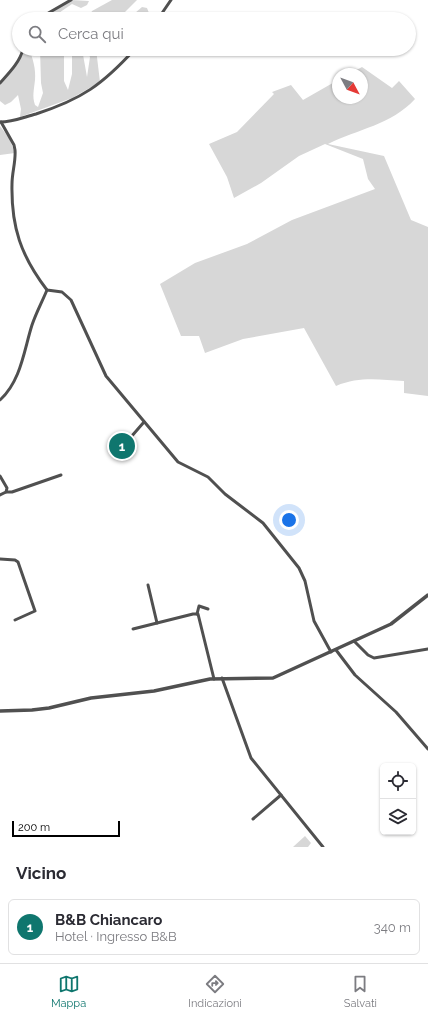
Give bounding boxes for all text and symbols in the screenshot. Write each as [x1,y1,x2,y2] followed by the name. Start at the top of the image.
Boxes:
[12,12,416,56] search box
[26,23,48,45] icon: search
[58,25,124,43] text: Cerca qui
[332,68,368,104] north arrow
[109,431,135,461] pin: 1
[279,510,299,530] your location
[380,763,416,835] map controls
[380,763,416,799] button: locate
[380,799,416,835] button: layers
[12,819,120,838] scale bar
[18,821,50,834] text: 200 m
[16,863,66,883] text: Vicino
[55,911,162,929] text: B&B Chiancaro
[27,920,33,935] text: 1
[374,920,411,935] text: 340 m
[55,929,177,944] text: Hotel · Ingresso B&B
[51,973,86,1010] tab: Mappa
[188,973,242,1010] tab: Indicazioni
[344,973,377,1010] tab: Salvati

